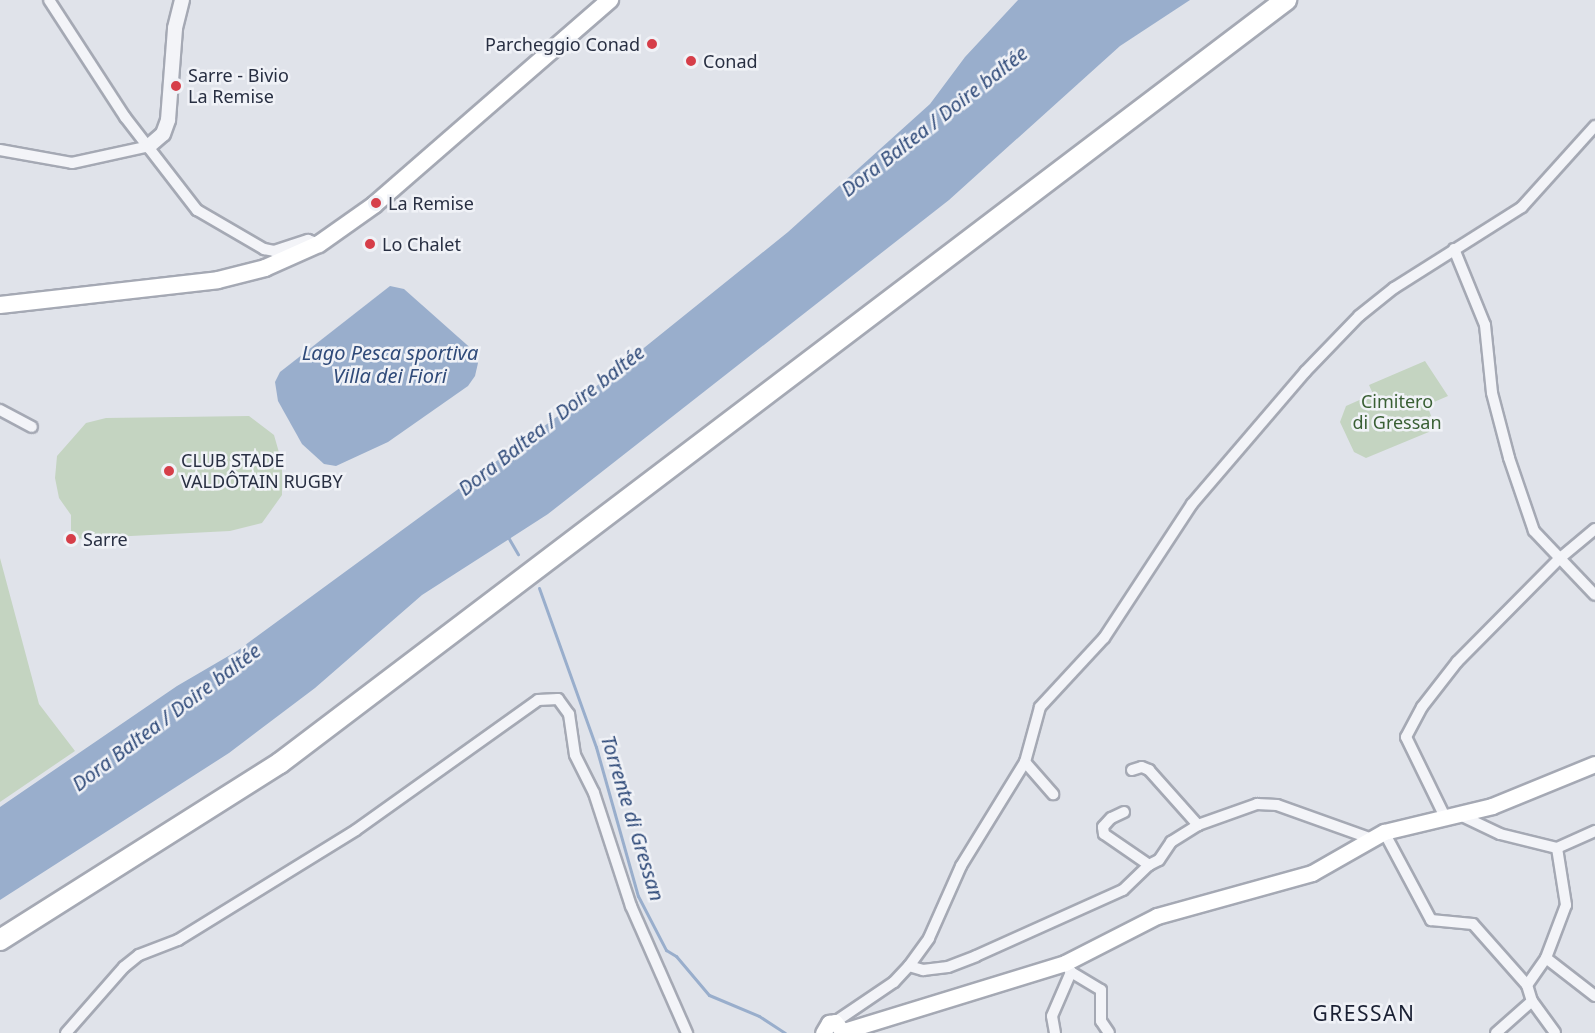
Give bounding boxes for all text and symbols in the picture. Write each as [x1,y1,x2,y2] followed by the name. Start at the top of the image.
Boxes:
[485,33,640,55] place label: Parcheggio Conad
[645,37,659,51] marker: Parcheggio Conad
[836,41,1032,201] water label: Dora Baltea / Doire baltée
[703,50,758,72] place label: Conad
[684,54,698,68] marker: Conad
[188,65,289,107] place label: Sarre - Bivio La Remise
[169,79,183,93] marker: Sarre - Bivio La Remise
[388,192,474,214] place label: La Remise
[369,196,383,210] marker: La Remise
[382,233,461,255] place label: Lo Chalet
[363,237,377,251] marker: Lo Chalet
[453,340,649,500] water label: Dora Baltea / Doire baltée
[302,341,478,388] water label: Lago Pesca sportiva Villa dei Fiori
[1352,391,1442,434] park label: Cimitero di Gressan
[181,450,343,492] place label: CLUB STADE VALDÔTAIN RUGBY
[162,464,176,478] marker: CLUB STADE VALDÔTAIN RUGBY
[83,528,128,550] place label: Sarre
[64,532,78,546] marker: Sarre
[67,638,265,796] water label: Dora Baltea / Doire baltée
[596,732,670,904] water label: Torrente di Gressan
[1313,1000,1415,1026] district label: GRESSAN

